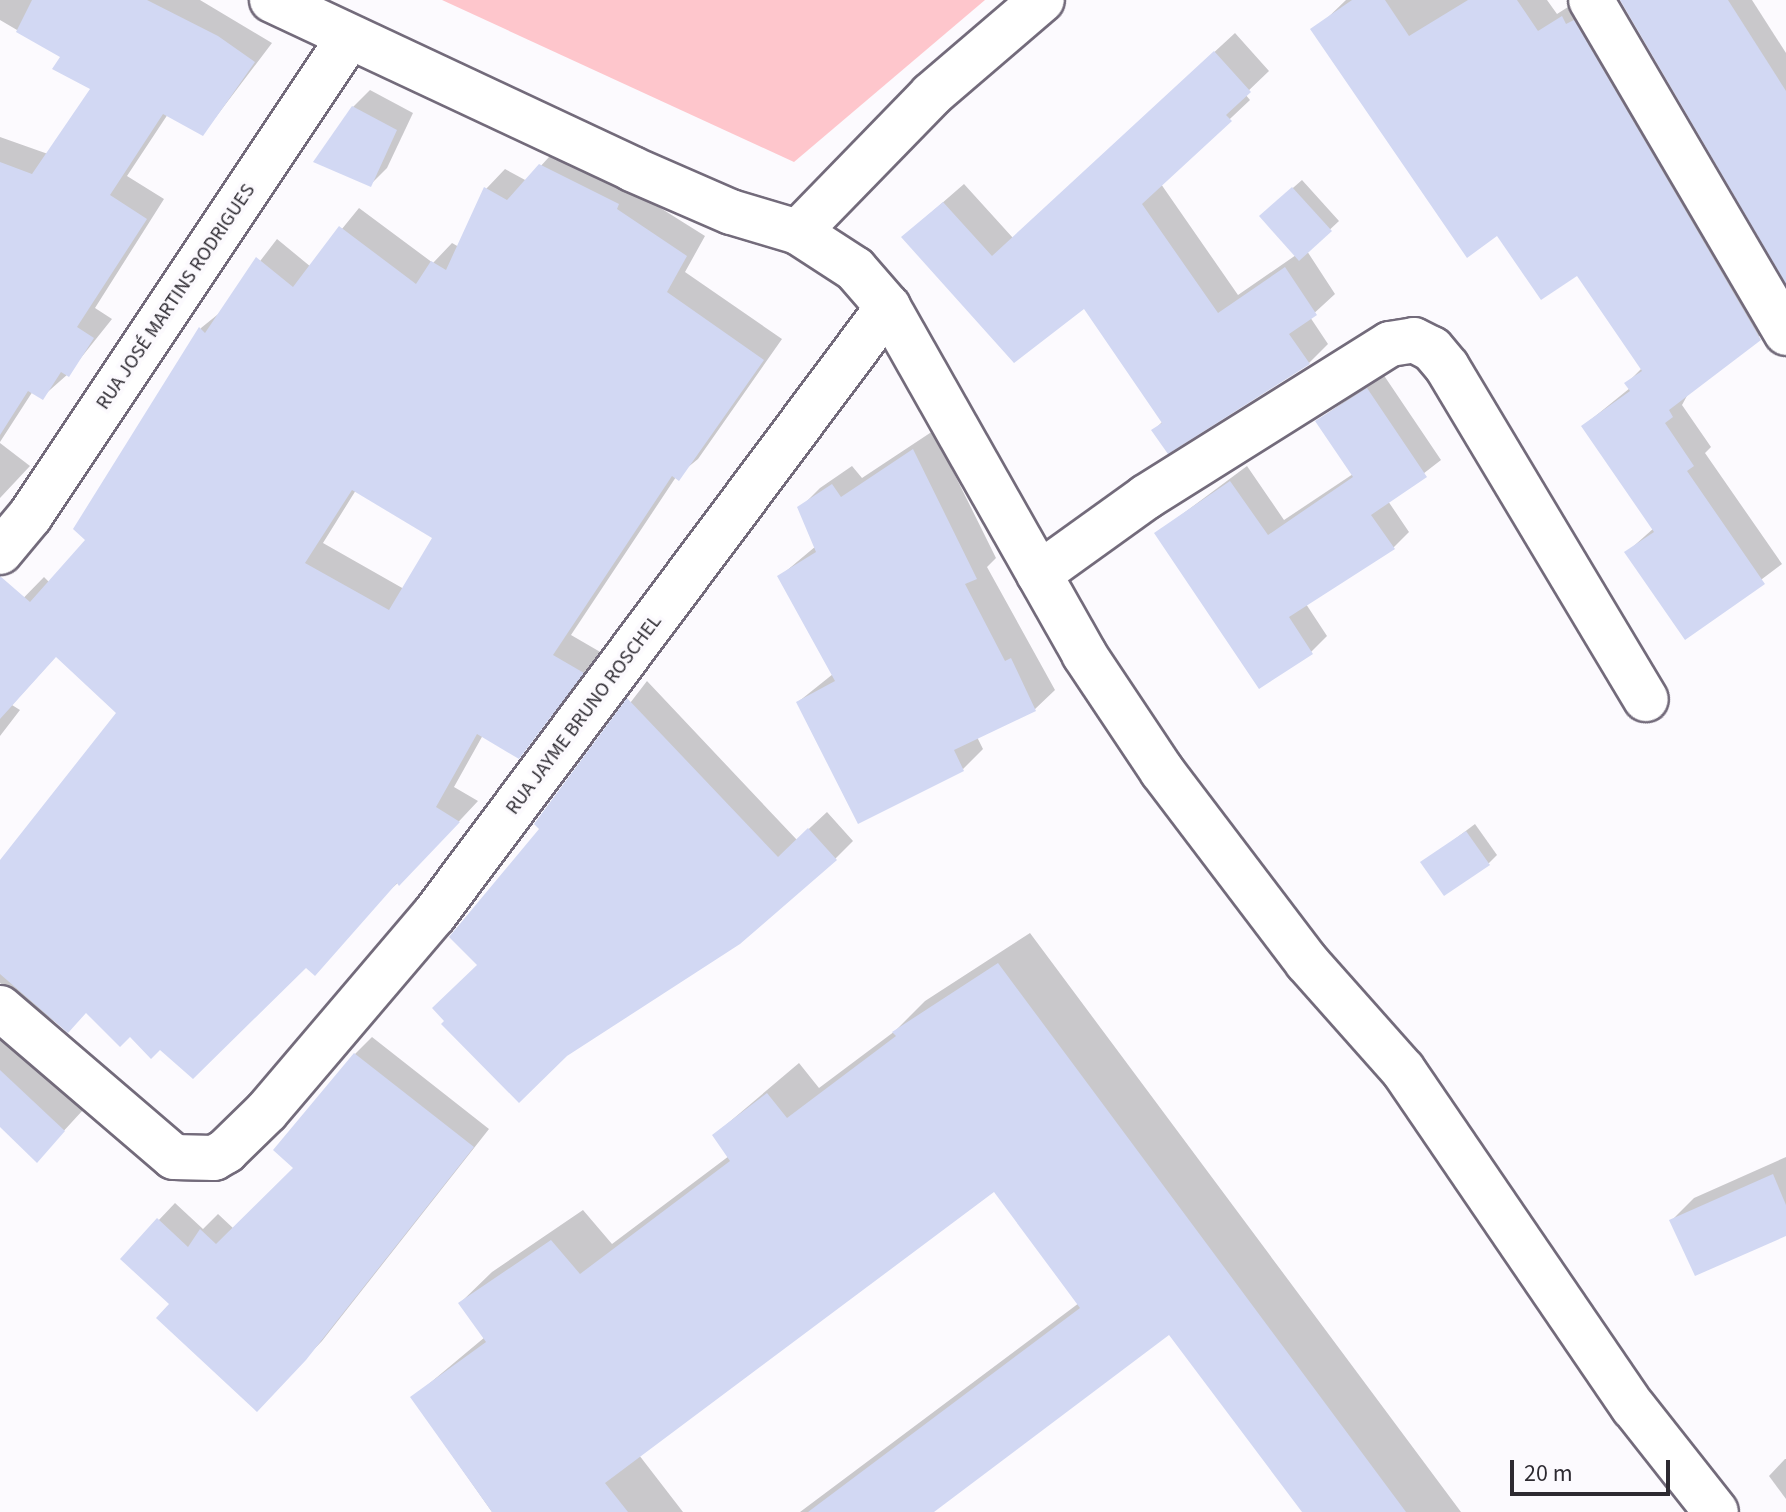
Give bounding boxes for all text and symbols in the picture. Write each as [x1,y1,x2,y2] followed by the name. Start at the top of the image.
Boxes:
[91,180,261,414] street label: RUA JOSÉ MARTINS RODRIGUES
[501,610,667,820] street label: RUA JAYME BRUNO ROSCHEL
[1514,1444,1674,1494] scale bar
[1524,1456,1573,1491] text: 20 m

